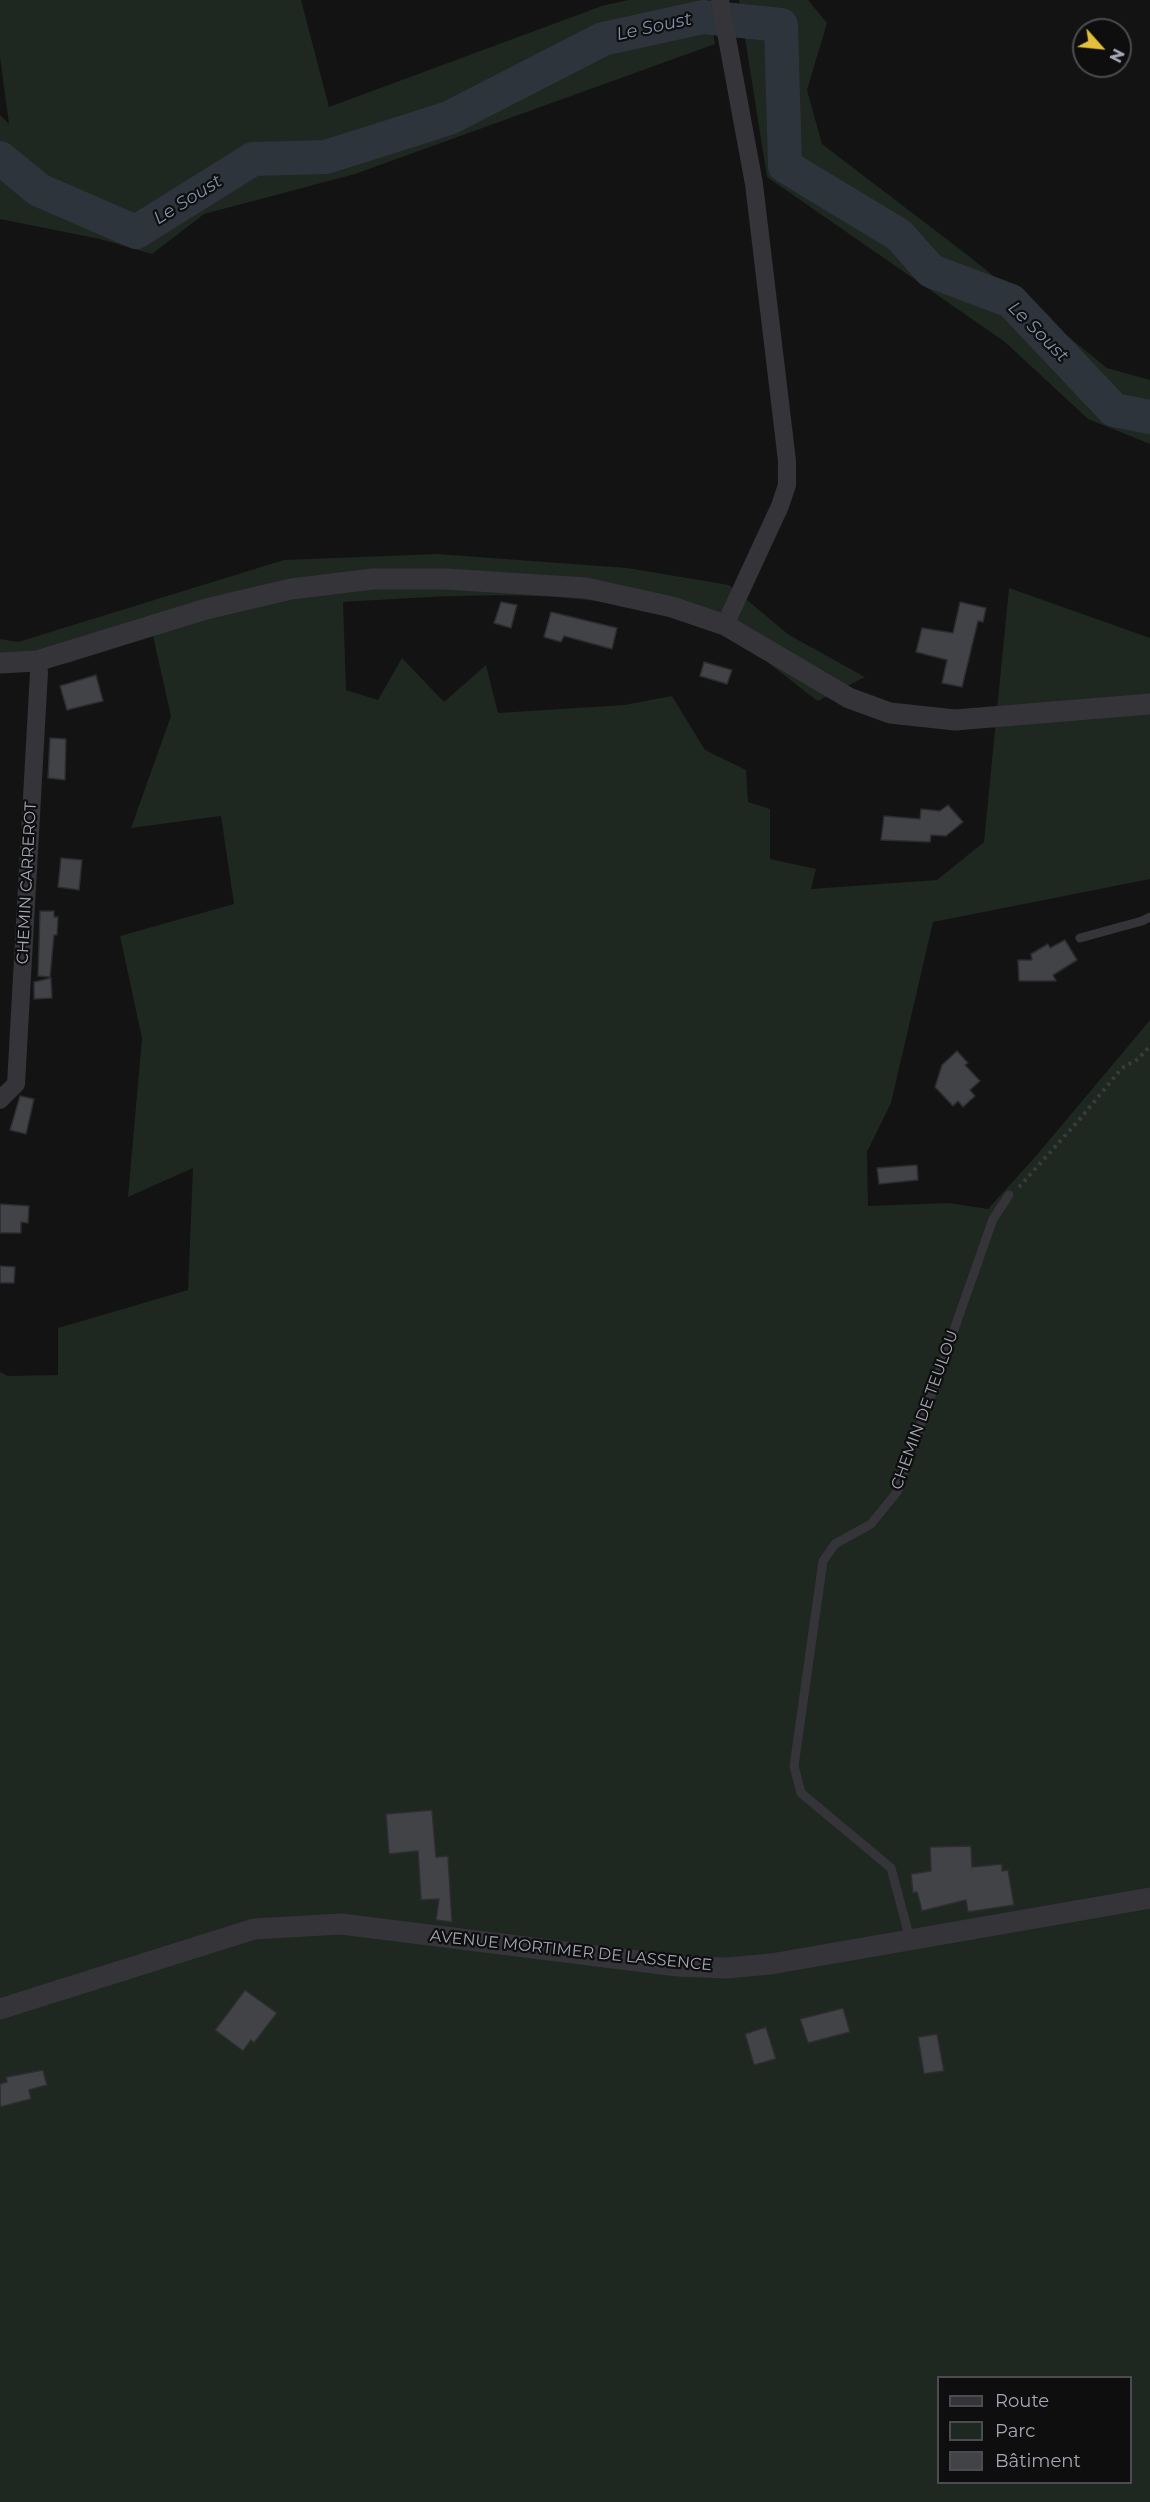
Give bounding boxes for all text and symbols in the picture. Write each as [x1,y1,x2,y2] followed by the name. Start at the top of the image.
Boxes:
[614,8,694,46] water label: Le Soust
[1072,18,1132,78] north arrow
[1105,45,1128,66] text: N
[150,171,226,229] water label: Le Soust
[1003,297,1073,367] water label: Le Soust
[13,801,41,965] street label: CHEMIN CARREROT
[887,1328,963,1492] street label: CHEMIN DE TEULOU
[429,1927,713,1975] street label: AVENUE MORTIMER DE LASSENCE
[937,2376,1132,2484] legend
[995,2390,1049,2412] text: Route
[995,2420,1035,2442] text: Parc
[995,2450,1081,2472] text: Bâtiment

